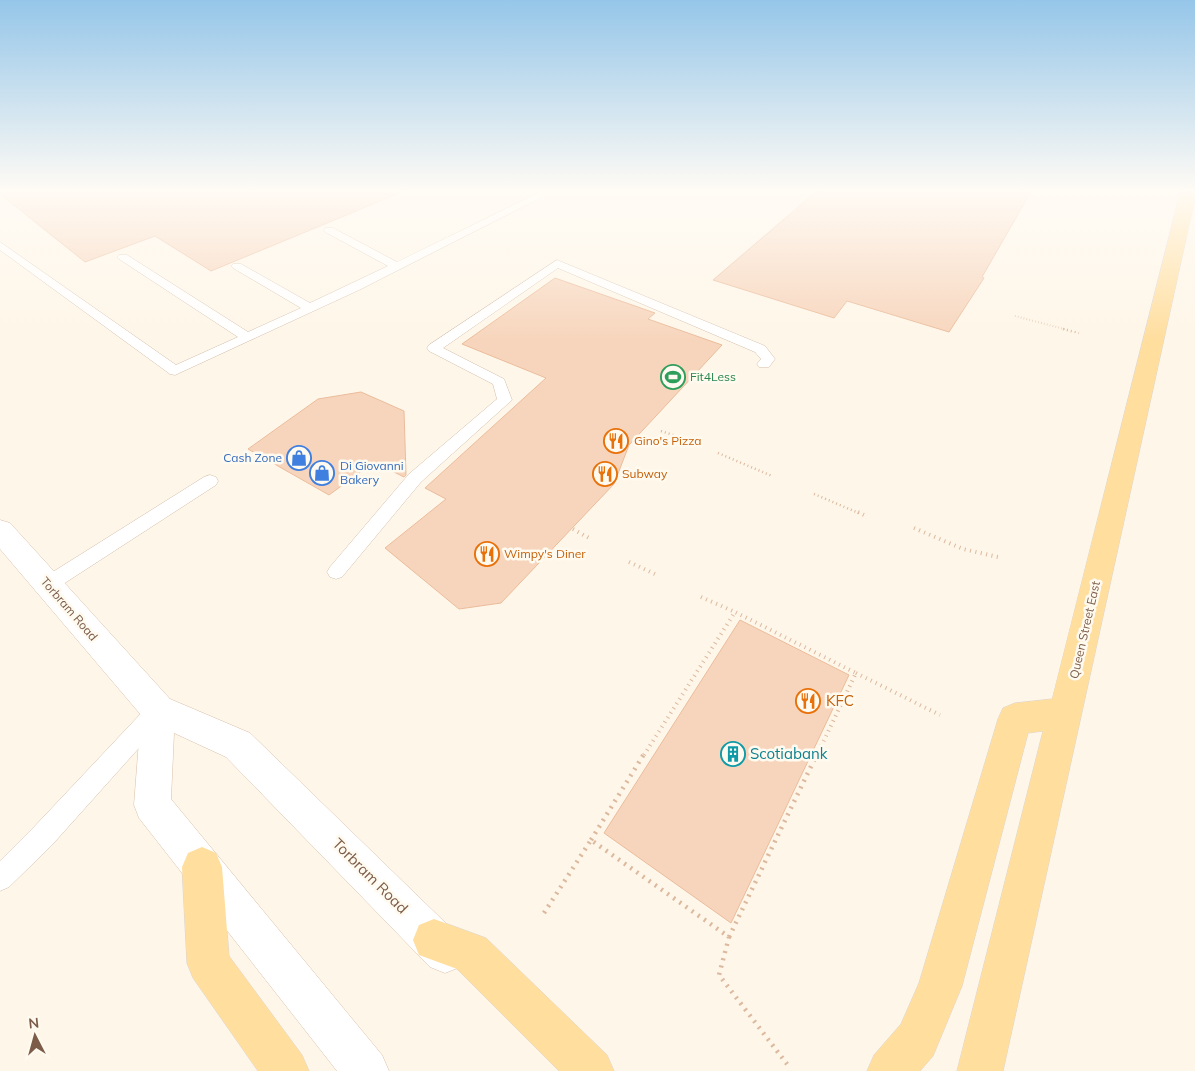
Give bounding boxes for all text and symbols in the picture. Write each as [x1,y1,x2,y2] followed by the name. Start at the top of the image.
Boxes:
[660,364,686,390] sports icon: Fit4Less
[690,369,736,384] place label: Fit4Less
[603,428,629,454] restaurant icon: Gino's Pizza
[634,433,702,448] place label: Gino's Pizza
[286,445,312,471] shop icon: Cash Zone
[223,450,282,465] place label: Cash Zone
[340,458,404,487] place label: Di Giovanni Bakery
[309,460,335,486] shop icon: Di Giovanni Bakery
[592,461,618,487] restaurant icon: Subway
[622,466,668,481] place label: Subway
[474,541,500,567] restaurant icon: Wimpy's Diner
[504,546,586,561] place label: Wimpy's Diner
[38,574,101,644] street label: Torbram Road
[1066,579,1103,680] street label: Queen Street East
[795,688,821,714] restaurant icon: KFC
[826,691,854,710] place label: KFC
[720,741,746,767] building icon: Scotiabank
[750,744,828,763] place label: Scotiabank
[329,834,412,917] street label: Torbram Road
[10,1011,60,1061] north arrow
[27,1014,40,1033] text: N

